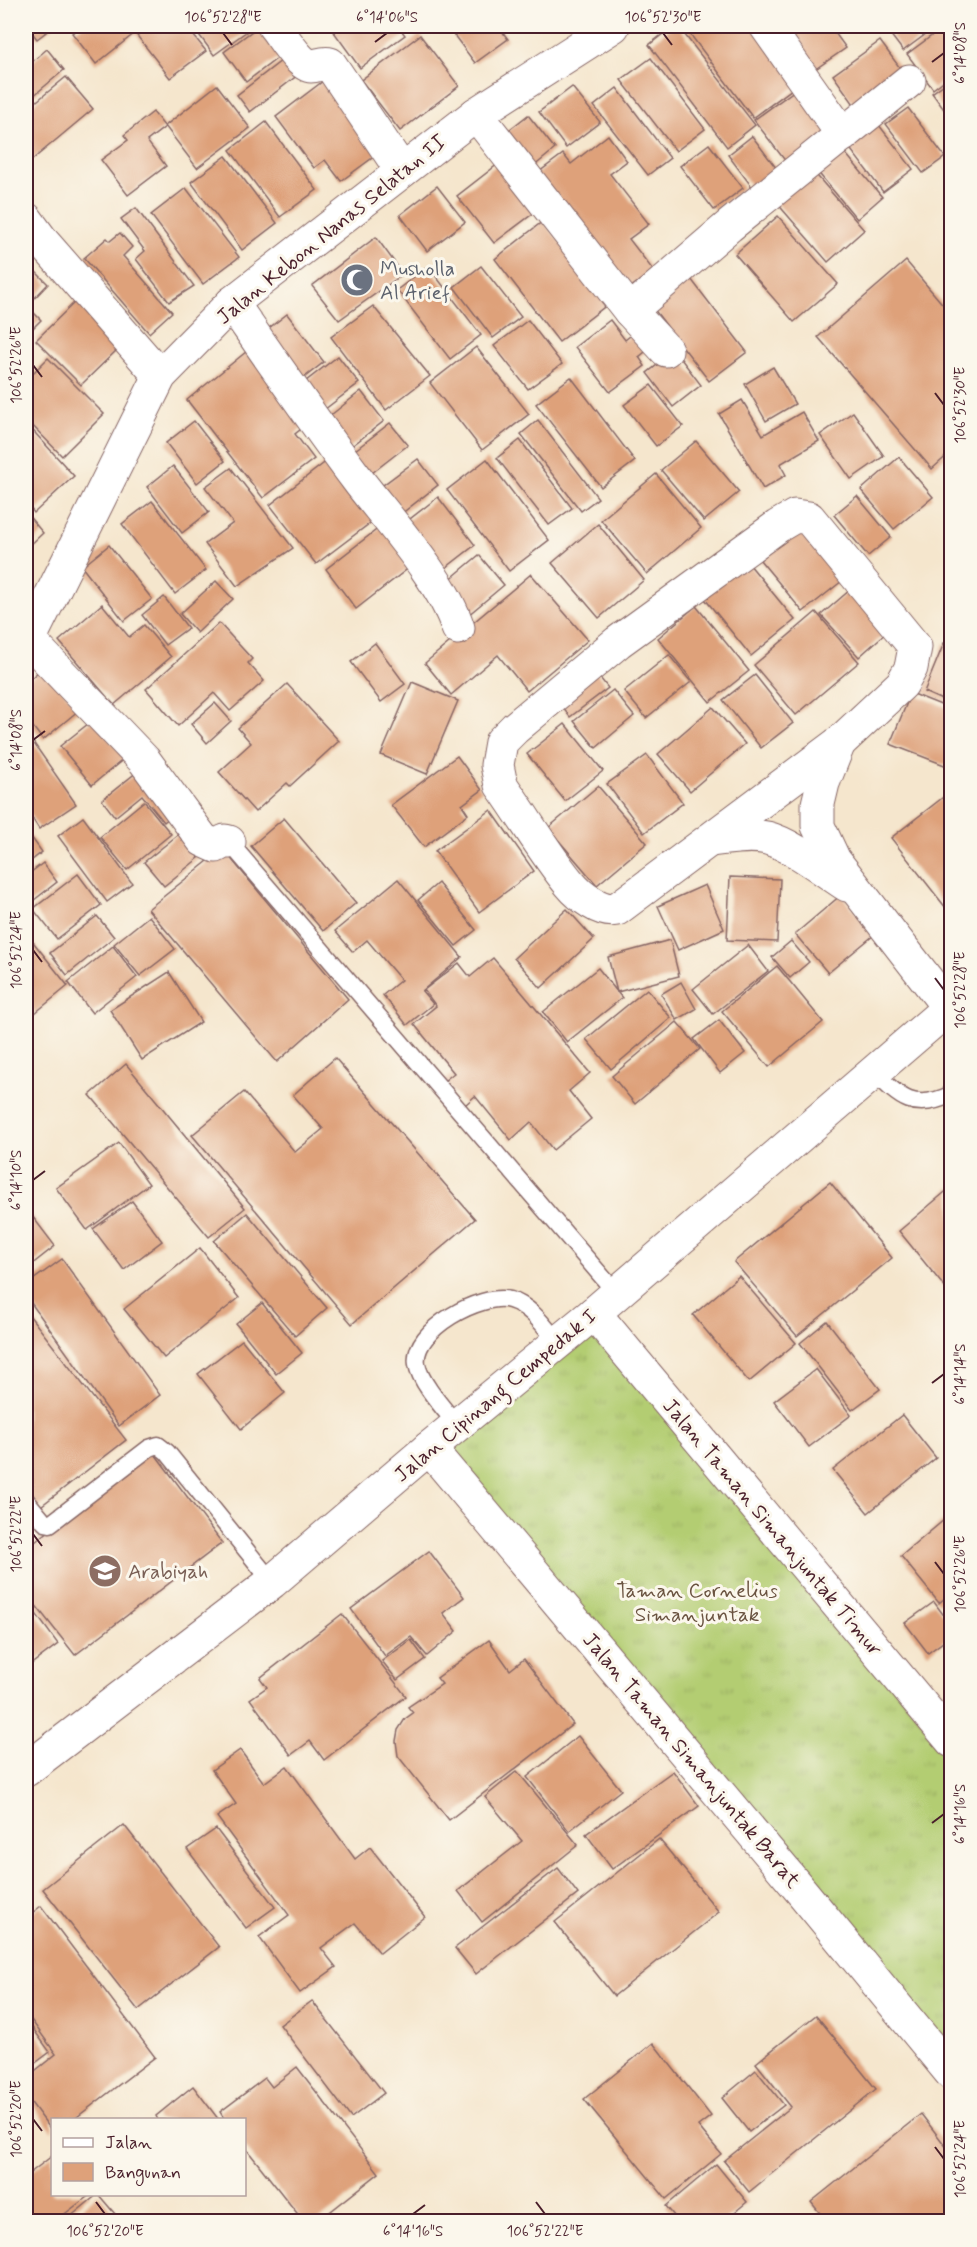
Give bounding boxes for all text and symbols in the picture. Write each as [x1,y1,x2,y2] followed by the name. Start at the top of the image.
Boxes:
[184,8,262,28] text: 106°52'28"E
[356,8,418,28] text: 6°14'06"S
[624,8,702,28] text: 106°52'30"E
[951,22,971,84] text: 6°14'08"S
[211,128,452,331] street label: Jalan Kebon Nanas Selatan II
[380,255,455,307] place label: Musholla Al Arief
[339,262,375,298] mosque icon: Musholla Al Arief
[7,326,27,404] text: 106°52'26"E
[951,366,971,444] text: 106°52'30"E
[7,709,27,771] text: 6°14'08"S
[7,911,27,989] text: 106°52'24"E
[951,951,971,1029] text: 106°52'28"E
[7,1150,27,1210] text: 6°14'10"S
[388,1303,604,1490] street label: Jalan Cipinang Cempedak I
[951,1343,971,1405] text: 6°14'14"S
[656,1393,889,1663] street label: Jalan Taman Simanjuntak Timur
[7,1495,27,1573] text: 106°52'22"E
[951,1535,971,1613] text: 106°52'26"E
[87,1553,123,1589] school or university icon: Arabiyah
[128,1558,208,1586] place label: Arabiyah
[616,1577,778,1629] park label: Taman Cornelius Simanjuntak
[576,1627,807,1895] street label: Jalan Taman Simanjuntak Barat
[951,1784,971,1844] text: 6°14'16"S
[7,2080,27,2158] text: 106°52'20"E
[51,2118,246,2196] legend
[951,2120,971,2198] text: 106°52'24"E
[105,2131,152,2155] text: Jalan
[105,2161,181,2186] text: Bangunan
[66,2222,144,2242] text: 106°52'20"E
[383,2222,443,2242] text: 6°14'16"S
[506,2222,584,2242] text: 106°52'22"E

